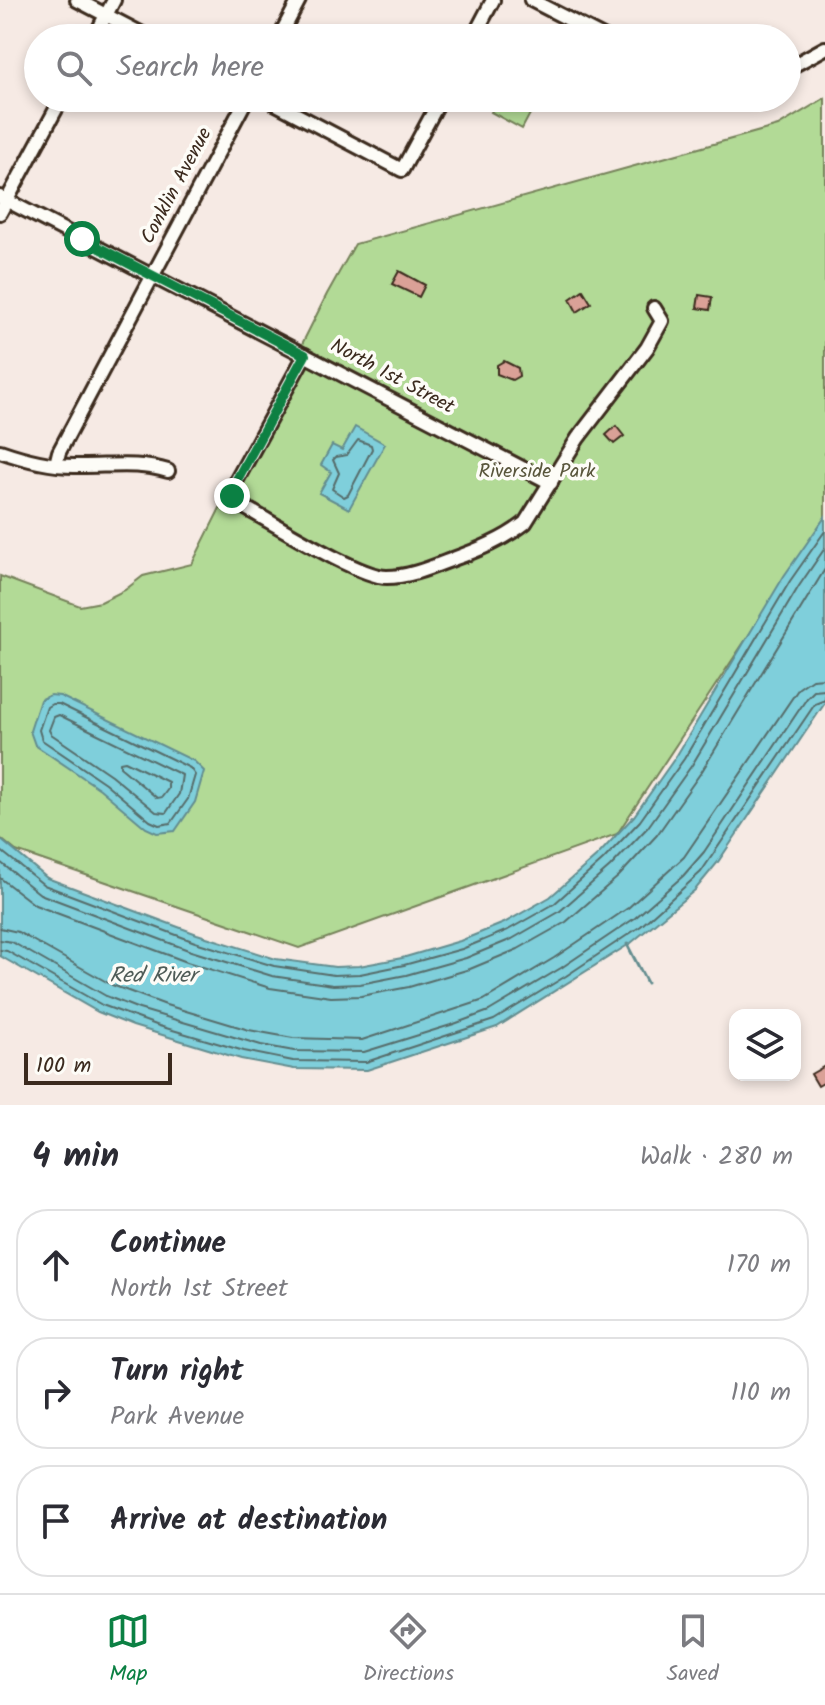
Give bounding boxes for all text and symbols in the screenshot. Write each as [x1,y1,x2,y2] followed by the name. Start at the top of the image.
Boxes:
[24,24,801,112] search box
[116,44,264,92] text: Search here
[52,46,96,90] icon: search
[133,122,221,250] street label: Conklin Avenue
[64,221,100,257] route start
[324,331,460,423] street label: North 1st Street
[478,456,596,488] park label: Riverside Park
[214,478,250,514] route end
[109,959,201,994] water label: Red River
[729,1009,801,1081] map controls
[729,1009,801,1081] button: layers
[24,1049,172,1085] scale bar
[36,1049,91,1084] text: 100 m
[32,1130,119,1184] text: 4 min
[640,1136,793,1178] text: Walk · 280 m
[110,1220,226,1268] text: Continue
[34,1243,78,1287] icon: ahead
[727,1244,791,1286] text: 170 m
[110,1268,288,1310] text: North 1st Street
[110,1348,243,1396] text: Turn right
[34,1371,78,1415] icon: right
[731,1372,791,1414] text: 110 m
[110,1396,244,1438] text: Park Avenue
[110,1497,387,1545] text: Arrive at destination
[34,1499,78,1543] icon: arrive
[106,1609,150,1692] tab: Map
[363,1609,454,1692] tab: Directions
[667,1609,719,1692] tab: Saved

